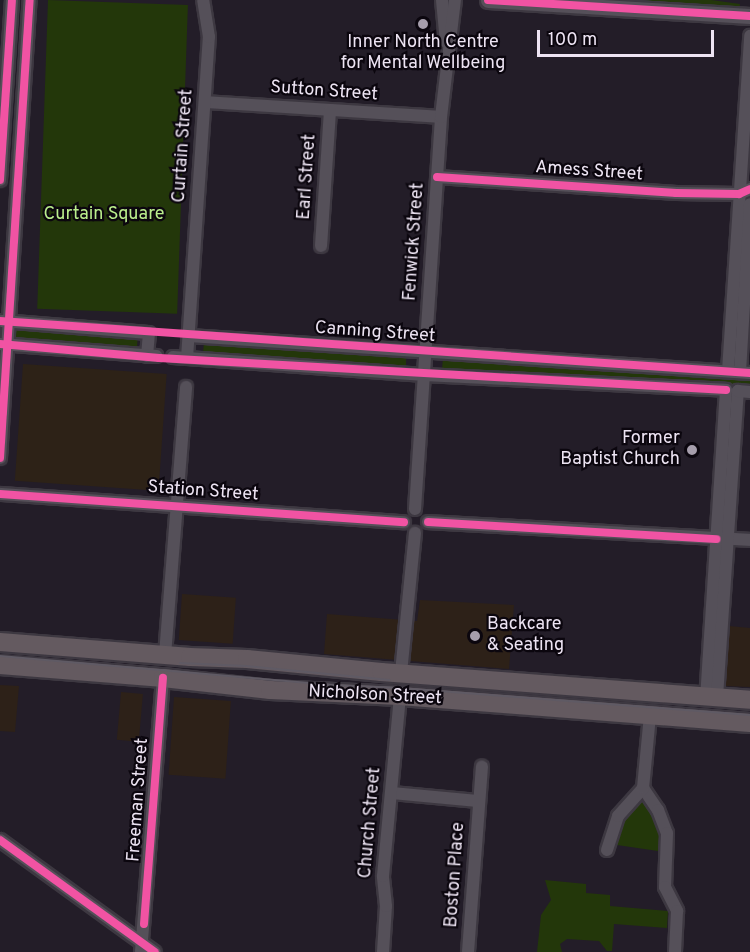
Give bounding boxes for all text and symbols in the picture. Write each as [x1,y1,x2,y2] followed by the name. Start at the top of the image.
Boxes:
[416,17,430,31] marker: Inner North Centre for Mental Wellbeing
[540,18,717,56] scale bar
[548,29,597,52] text: 100 m
[340,33,506,76] place label: Inner North Centre for Mental Wellbeing
[269,77,379,107] street label: Sutton Street
[169,89,199,203] street label: Curtain Street
[294,133,322,221] street label: Earl Street
[534,157,644,187] street label: Amess Street
[400,182,430,302] street label: Fenwick Street
[44,204,164,226] park label: Curtain Square
[314,318,436,348] street label: Canning Street
[560,429,680,472] place label: Former Baptist Church
[685,443,699,457] marker: Former Baptist Church
[147,477,259,507] street label: Station Street
[487,615,564,658] place label: Backcare & Seating
[468,629,482,643] marker: Backcare & Seating
[308,682,442,710] street label: Nicholson Street
[124,737,154,863] street label: Freeman Street
[355,767,387,879] street label: Church Street
[442,822,470,928] street label: Boston Place

